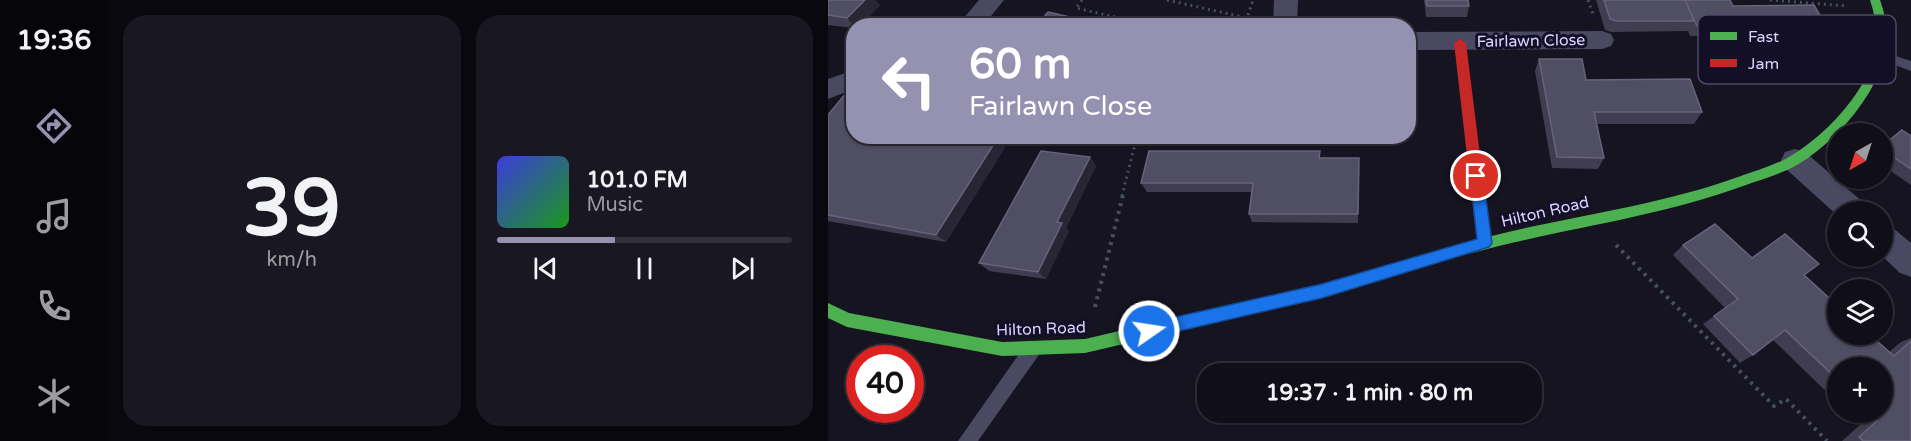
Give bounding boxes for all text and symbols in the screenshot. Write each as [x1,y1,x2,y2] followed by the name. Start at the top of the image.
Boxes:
[1698,15,1896,84] legend
[17,24,91,57] text: 19:36
[1748,27,1779,47] text: Fast
[1477,30,1585,52] street label: Fairlawn Close
[969,39,1071,90] text: 60 m
[870,42,948,120] icon: left
[1748,54,1779,74] text: Jam
[969,90,1152,123] text: Fairlawn Close
[33,105,75,147] icon: directions
[1827,123,1893,189] north arrow
[1827,123,1893,423] map controls
[1450,150,1501,201] pin
[1459,159,1492,192] icon: arrive
[243,162,341,256] text: 39
[587,167,688,193] text: 101.0 FM
[1499,192,1591,232] street label: Hilton Road
[587,193,643,217] text: Music
[33,195,75,237] icon: music
[1827,201,1893,267] button: search
[267,248,317,272] text: km/h
[529,252,562,285] icon: previous
[628,252,661,285] icon: pause
[726,252,759,285] icon: next
[1827,279,1893,345] button: layers
[33,285,75,327] icon: phone
[1117,299,1181,363] position arrow
[996,317,1086,341] street label: Hilton Road
[846,345,924,423] speed limit sign: 40
[1827,357,1893,423] button: +
[33,375,75,417] icon: climate
[1266,380,1473,406] text: 19:37 · 1 min · 80 m

